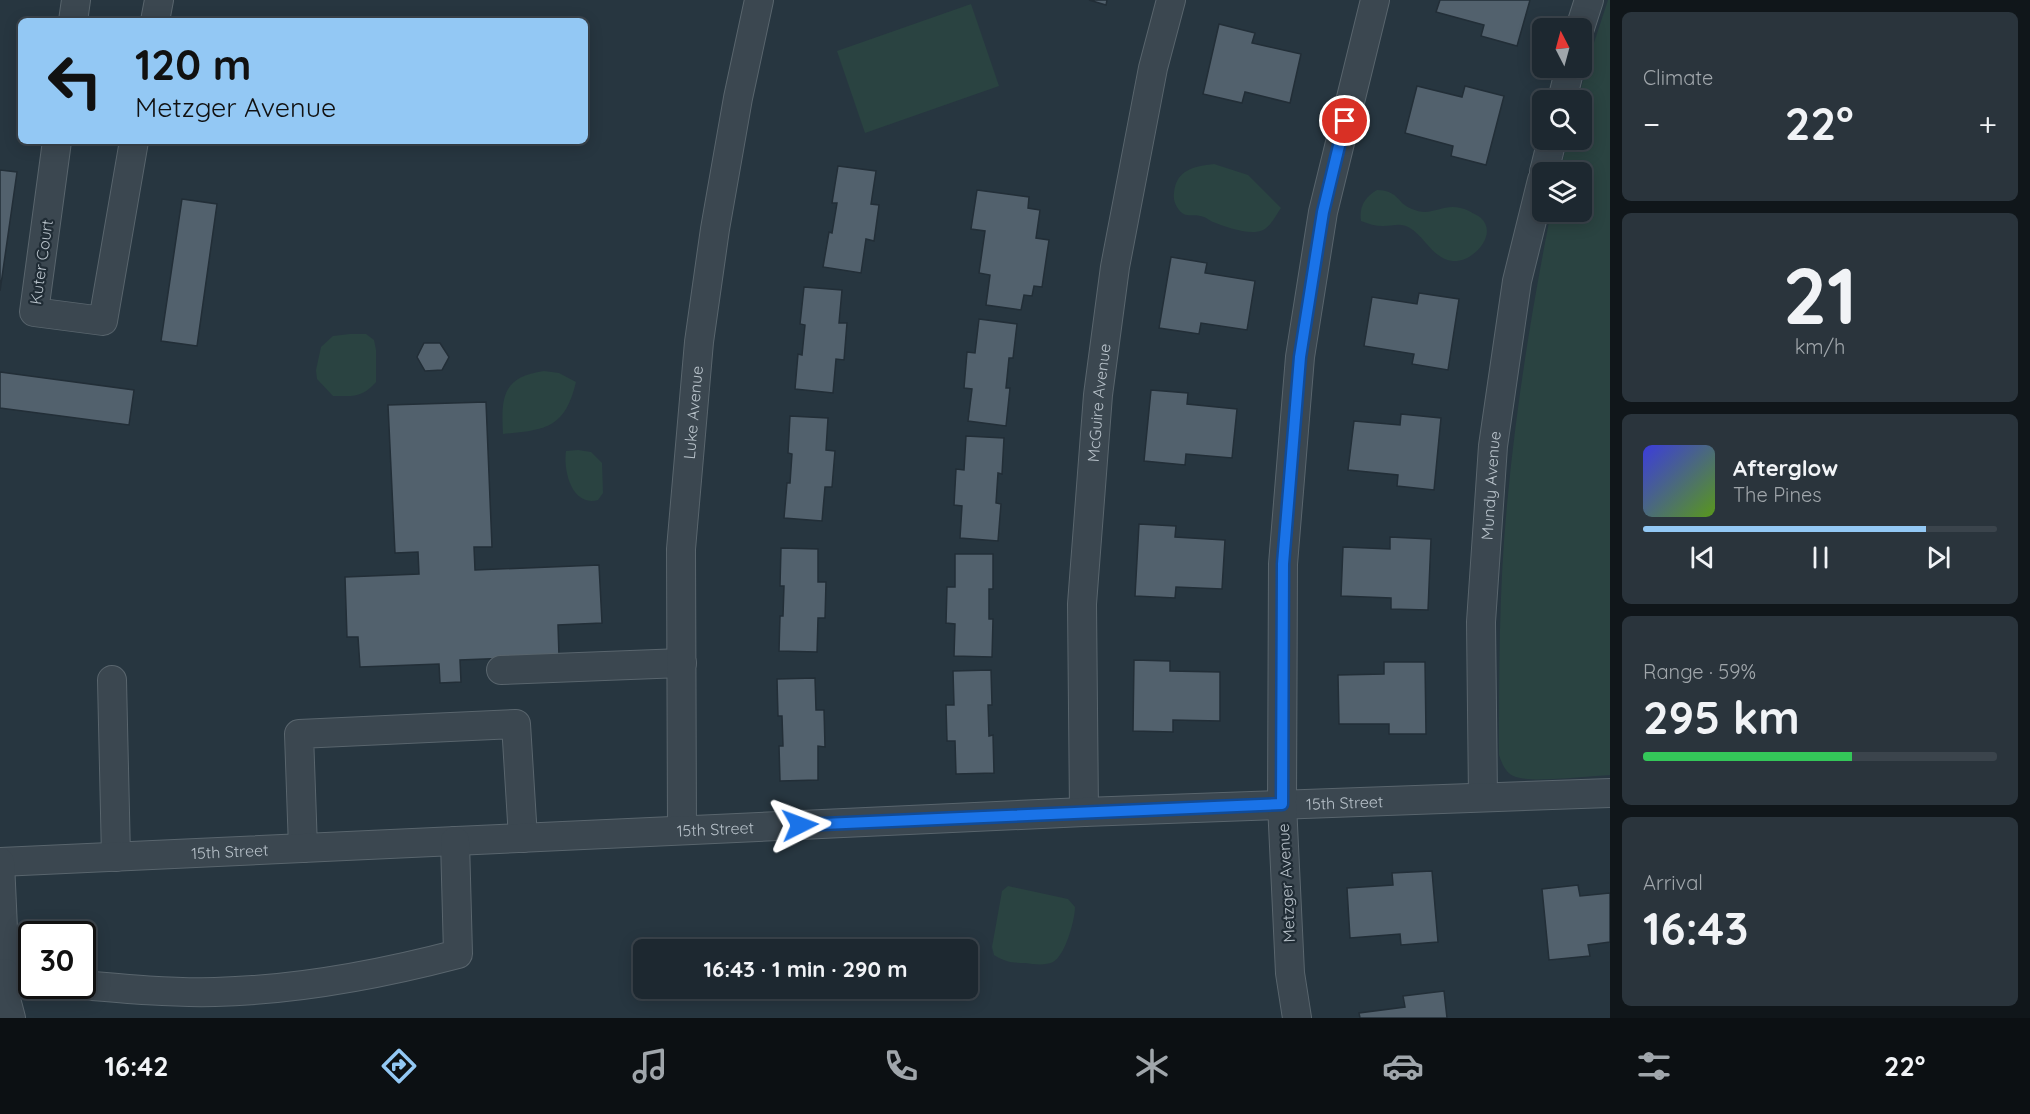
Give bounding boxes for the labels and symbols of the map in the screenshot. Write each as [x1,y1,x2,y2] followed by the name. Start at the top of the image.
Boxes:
[1532,18,1592,78] north arrow
[1319,95,1370,146] pin
[25,218,57,306] street label: Kuter Court
[1083,342,1115,463] street label: McGuire Avenue
[679,365,707,460] street label: Luke Avenue
[1477,429,1505,541] street label: Mundy Avenue
[1306,791,1384,814] street label: 15th Street
[768,793,832,857] position arrow
[676,817,754,841] street label: 15th Street
[1273,823,1299,943] street label: Metzger Avenue
[191,840,269,863] street label: 15th Street
[18,921,96,999] speed limit sign: 30

